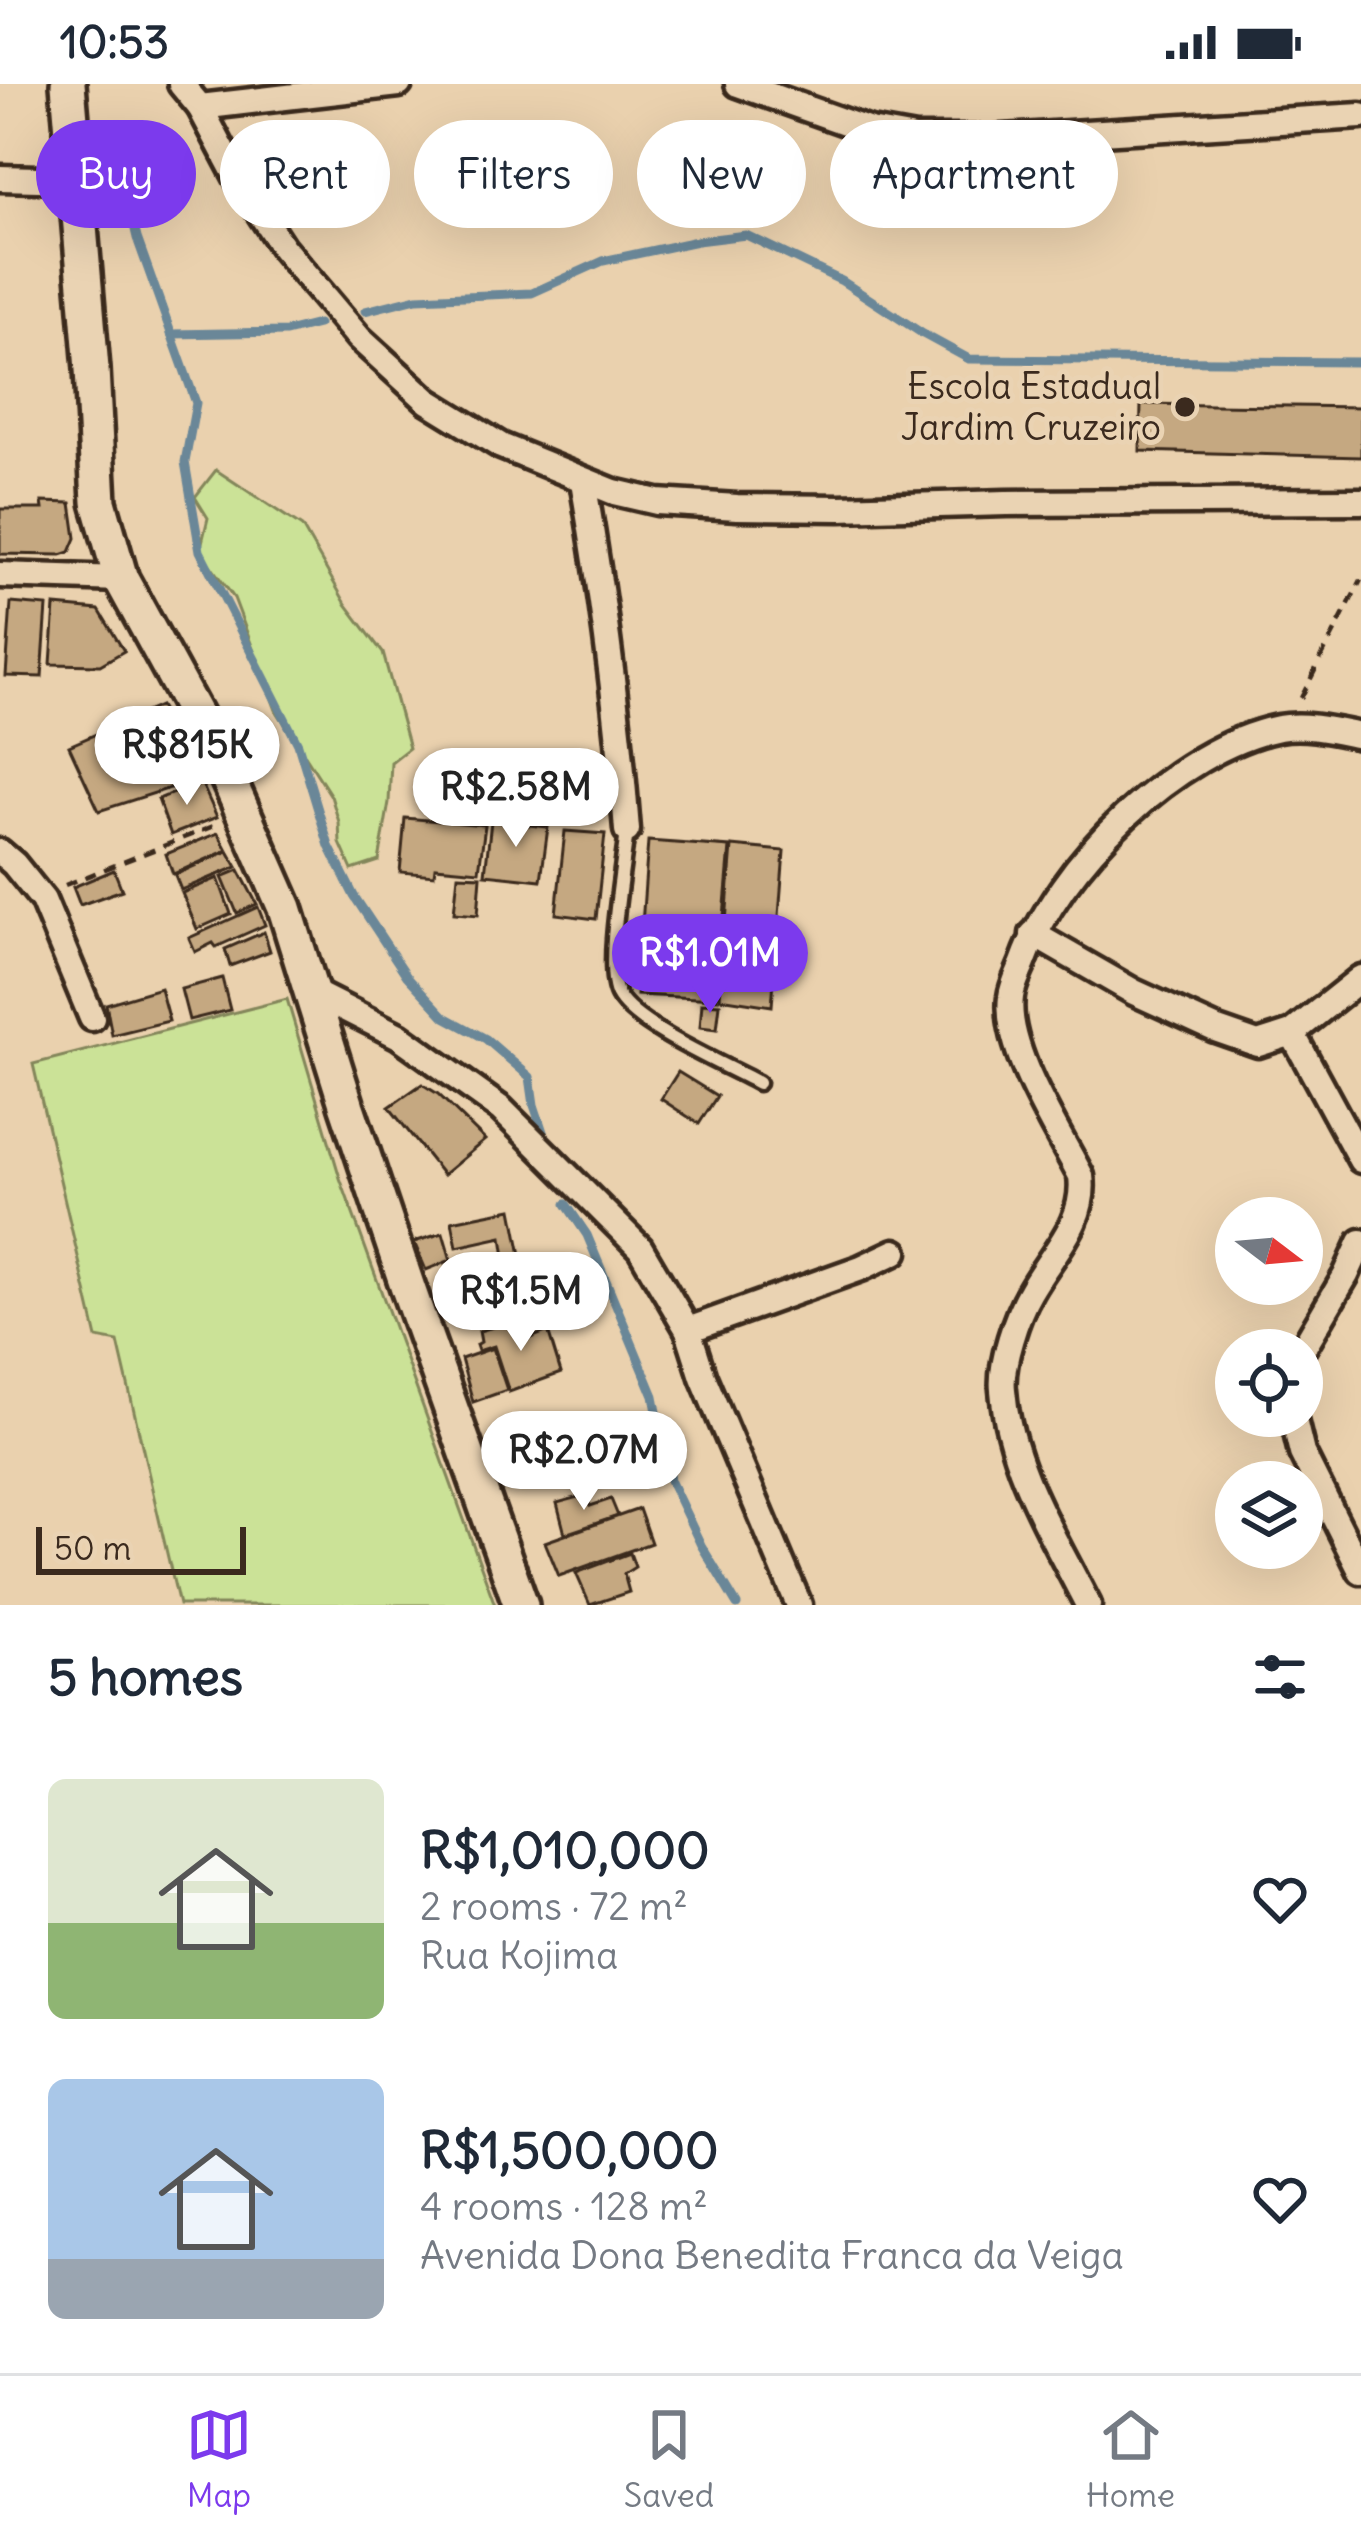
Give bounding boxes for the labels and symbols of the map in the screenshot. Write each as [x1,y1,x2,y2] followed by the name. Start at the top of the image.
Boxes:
[901,364,1161,450] place label: Escola Estadual Jardim Cruzeiro
[1172,394,1198,420] marker: Escola Estadual Jardim Cruzeiro
[89,706,285,808] pin: R$815K
[405,748,627,850] pin: R$2.58M
[599,914,821,1016] pin: R$1.01M
[1215,1197,1323,1305] north arrow
[423,1252,619,1354] pin: R$1.5M
[473,1411,695,1513] pin: R$2.07M
[36,1521,246,1574] scale bar

